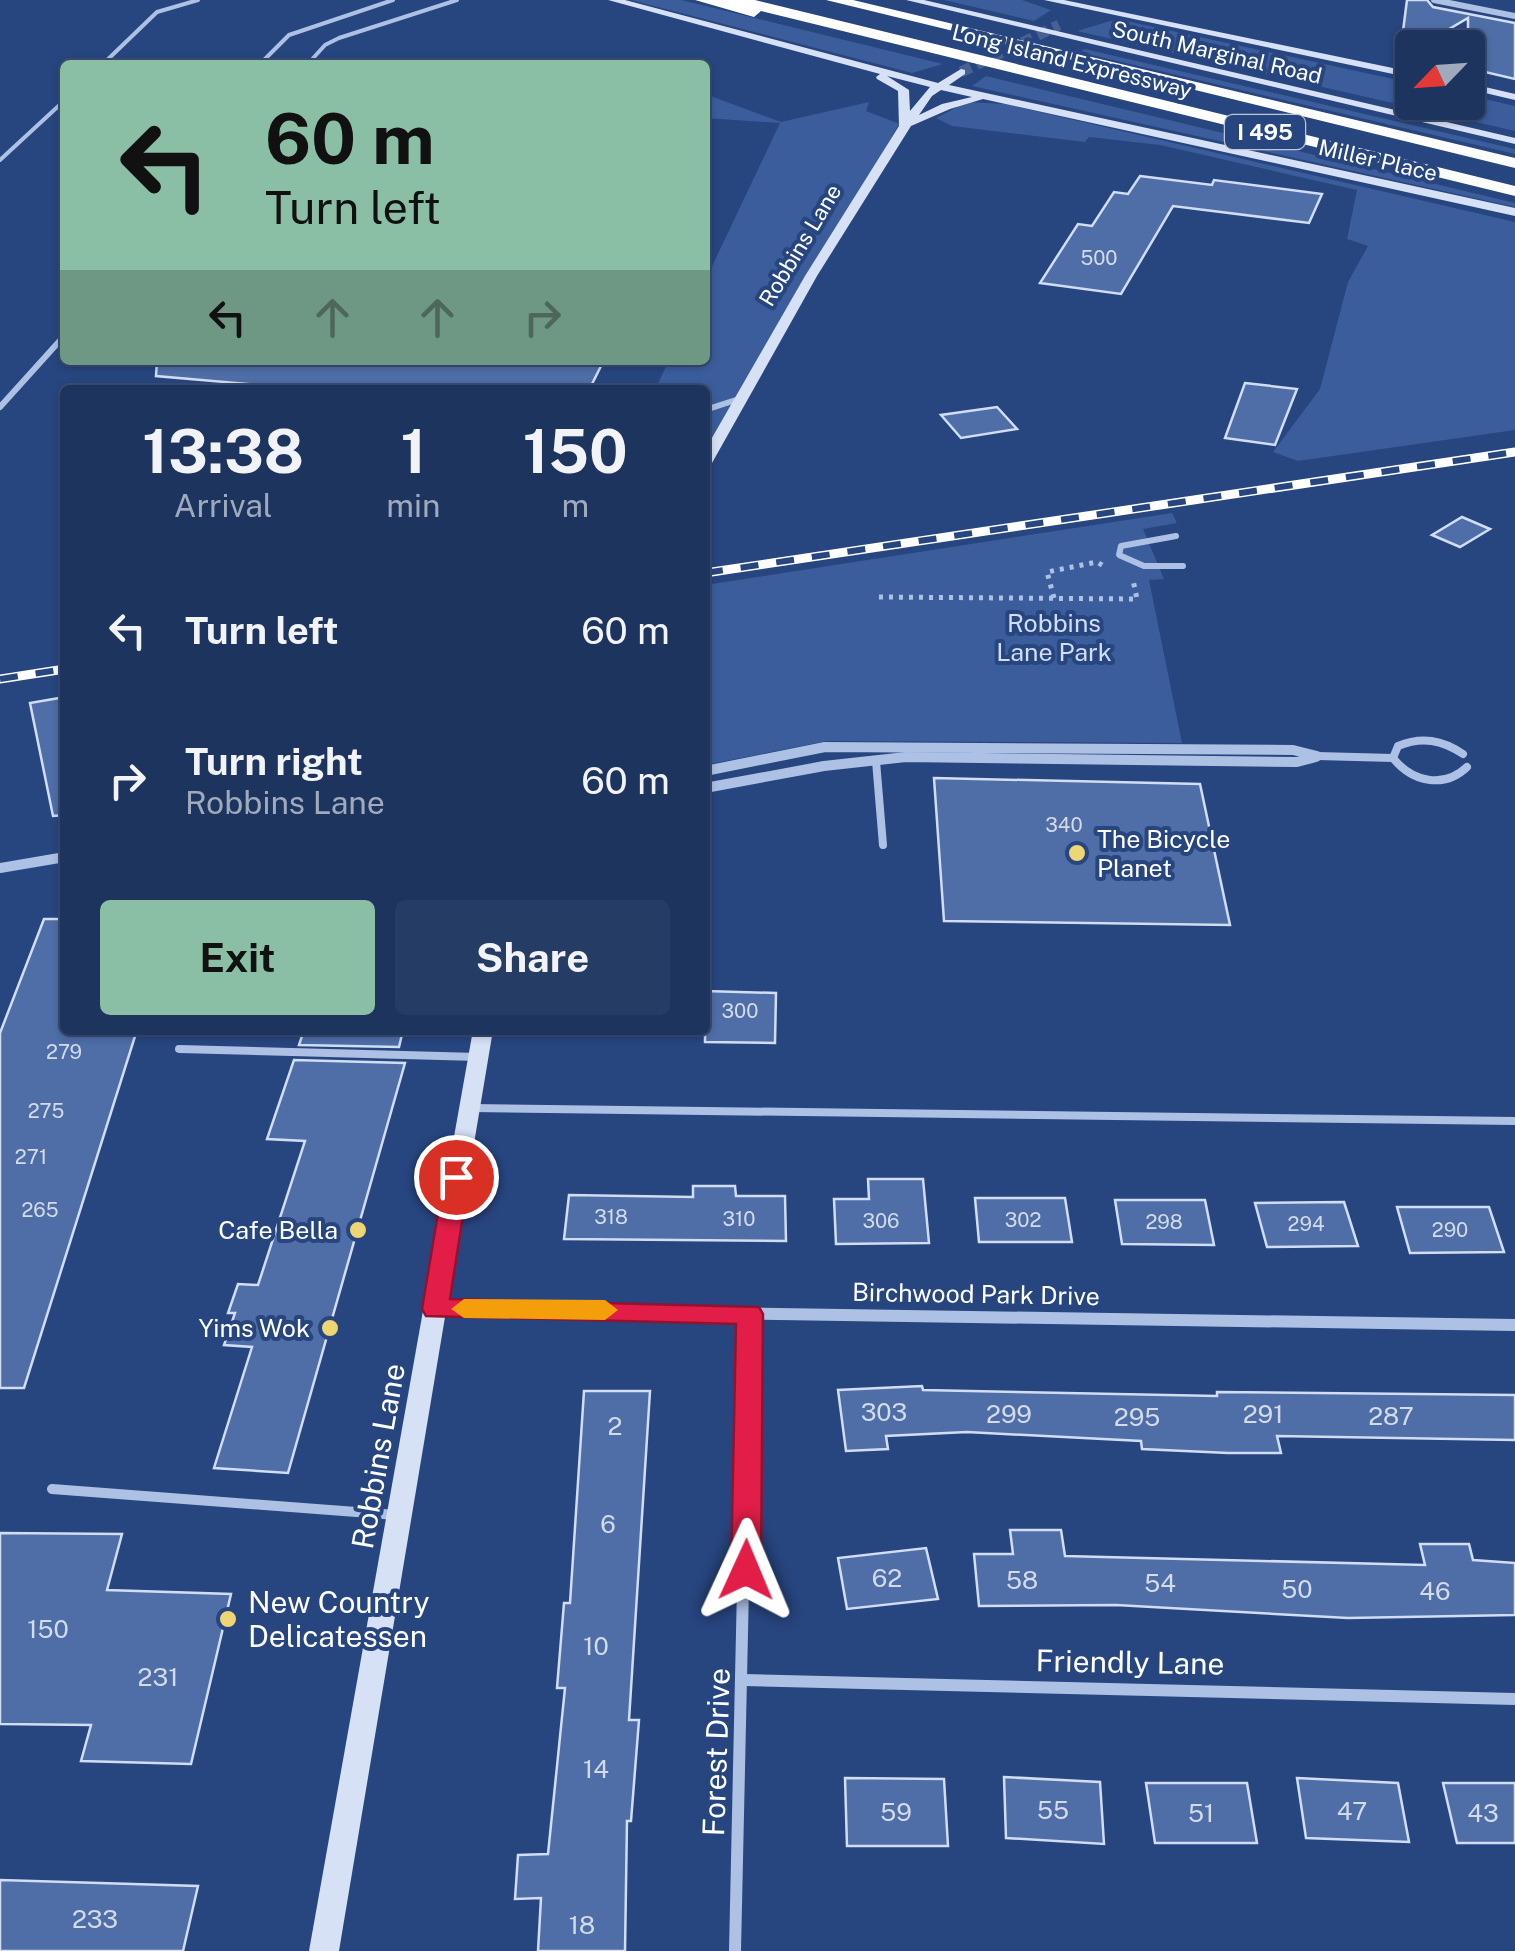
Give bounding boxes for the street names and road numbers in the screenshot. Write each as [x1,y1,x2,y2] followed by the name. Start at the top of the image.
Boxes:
[1110,15,1324,89] street label: South Marginal Road
[949,19,1195,103] street label: Long Island Expressway
[1225,115,1305,149] road number: I 495
[1316,134,1440,186] street label: Miller Place
[753,179,847,311] street label: Robbins Lane
[852,1277,1100,1311] street label: Birchwood Park Drive
[344,1361,412,1551] street label: Robbins Lane
[1035,1642,1225,1682] street label: Friendly Lane
[695,1667,737,1837] street label: Forest Drive

